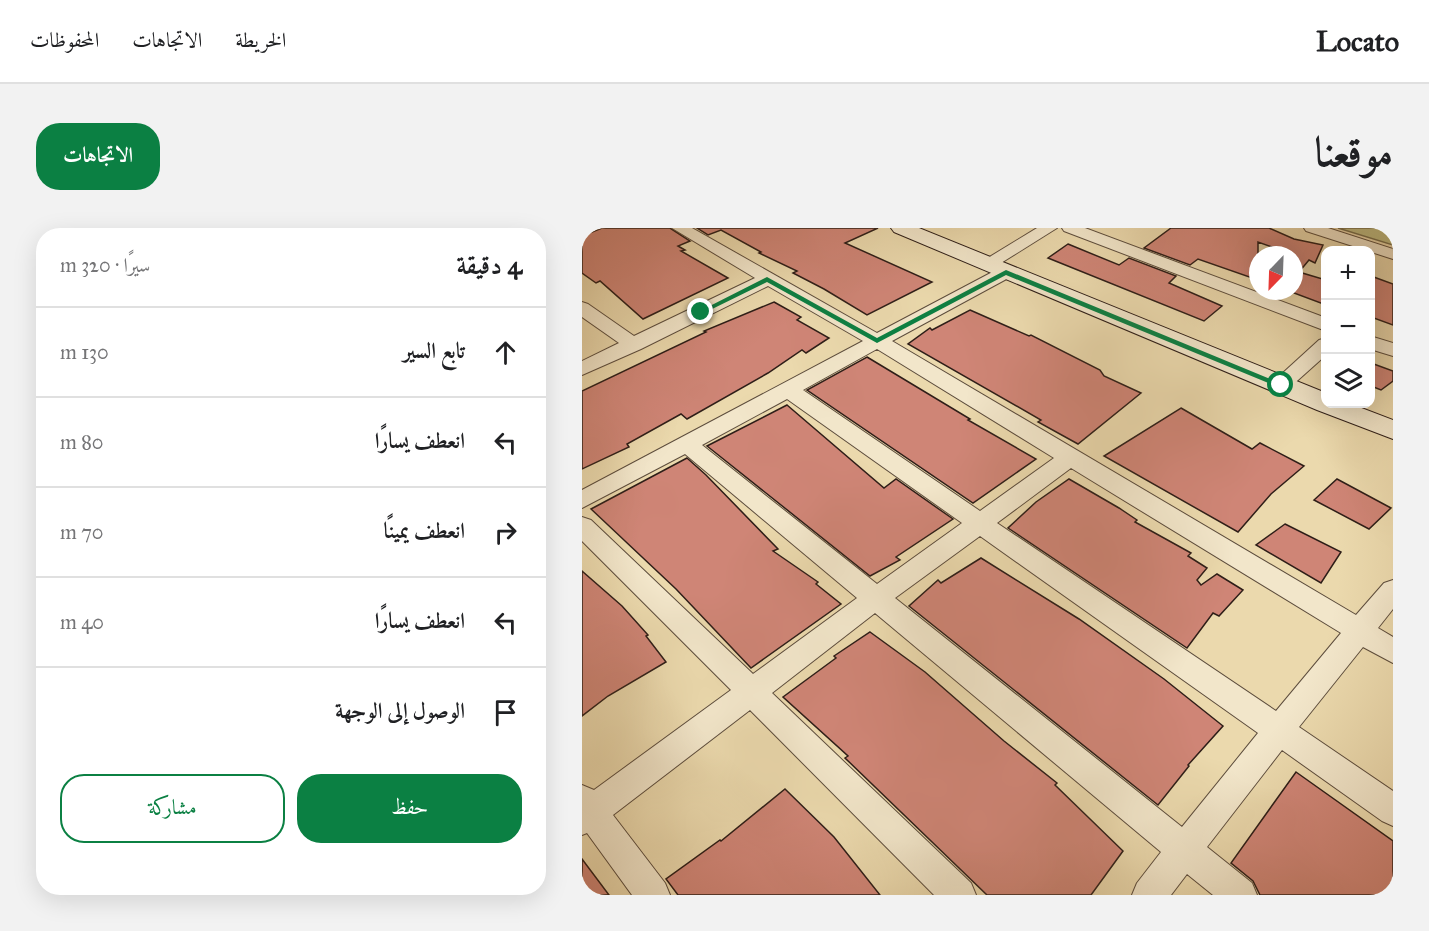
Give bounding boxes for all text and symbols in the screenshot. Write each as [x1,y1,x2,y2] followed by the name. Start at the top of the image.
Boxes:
[1316,24,1399,59] text: Locato
[30,27,99,53] text: المحفوظات
[132,27,202,53] text: الاتجاهات
[235,27,286,53] text: الخريطة
[36,123,160,190] button: الاتجاهات
[1315,126,1393,178] text: موقعنا
[1249,246,1303,300] north arrow
[1321,246,1375,408] map controls
[1321,246,1375,300] button: +
[457,249,522,281] text: 4 دقيقة
[60,253,150,277] text: سيرًا · 320 m
[687,298,713,324] route end
[1321,300,1375,354] button: −
[489,336,522,369] icon: ahead
[403,337,465,364] text: تابع السير
[60,340,109,364] text: 130 m
[1321,354,1375,408] button: layers
[1267,371,1293,397] route start
[489,426,522,459] icon: left
[375,427,465,454] text: انعطف يسارًا
[60,430,103,454] text: 80 m
[489,516,522,549] icon: right
[384,517,465,544] text: انعطف يمينًا
[60,520,103,544] text: 70 m
[489,606,522,639] icon: left
[375,607,465,634] text: انعطف يسارًا
[60,610,104,634] text: 40 m
[489,696,522,729] icon: arrive
[335,697,465,724] text: الوصول إلى الوجهة
[60,774,285,843] button: مشاركة
[297,774,522,843] button: حفظ

